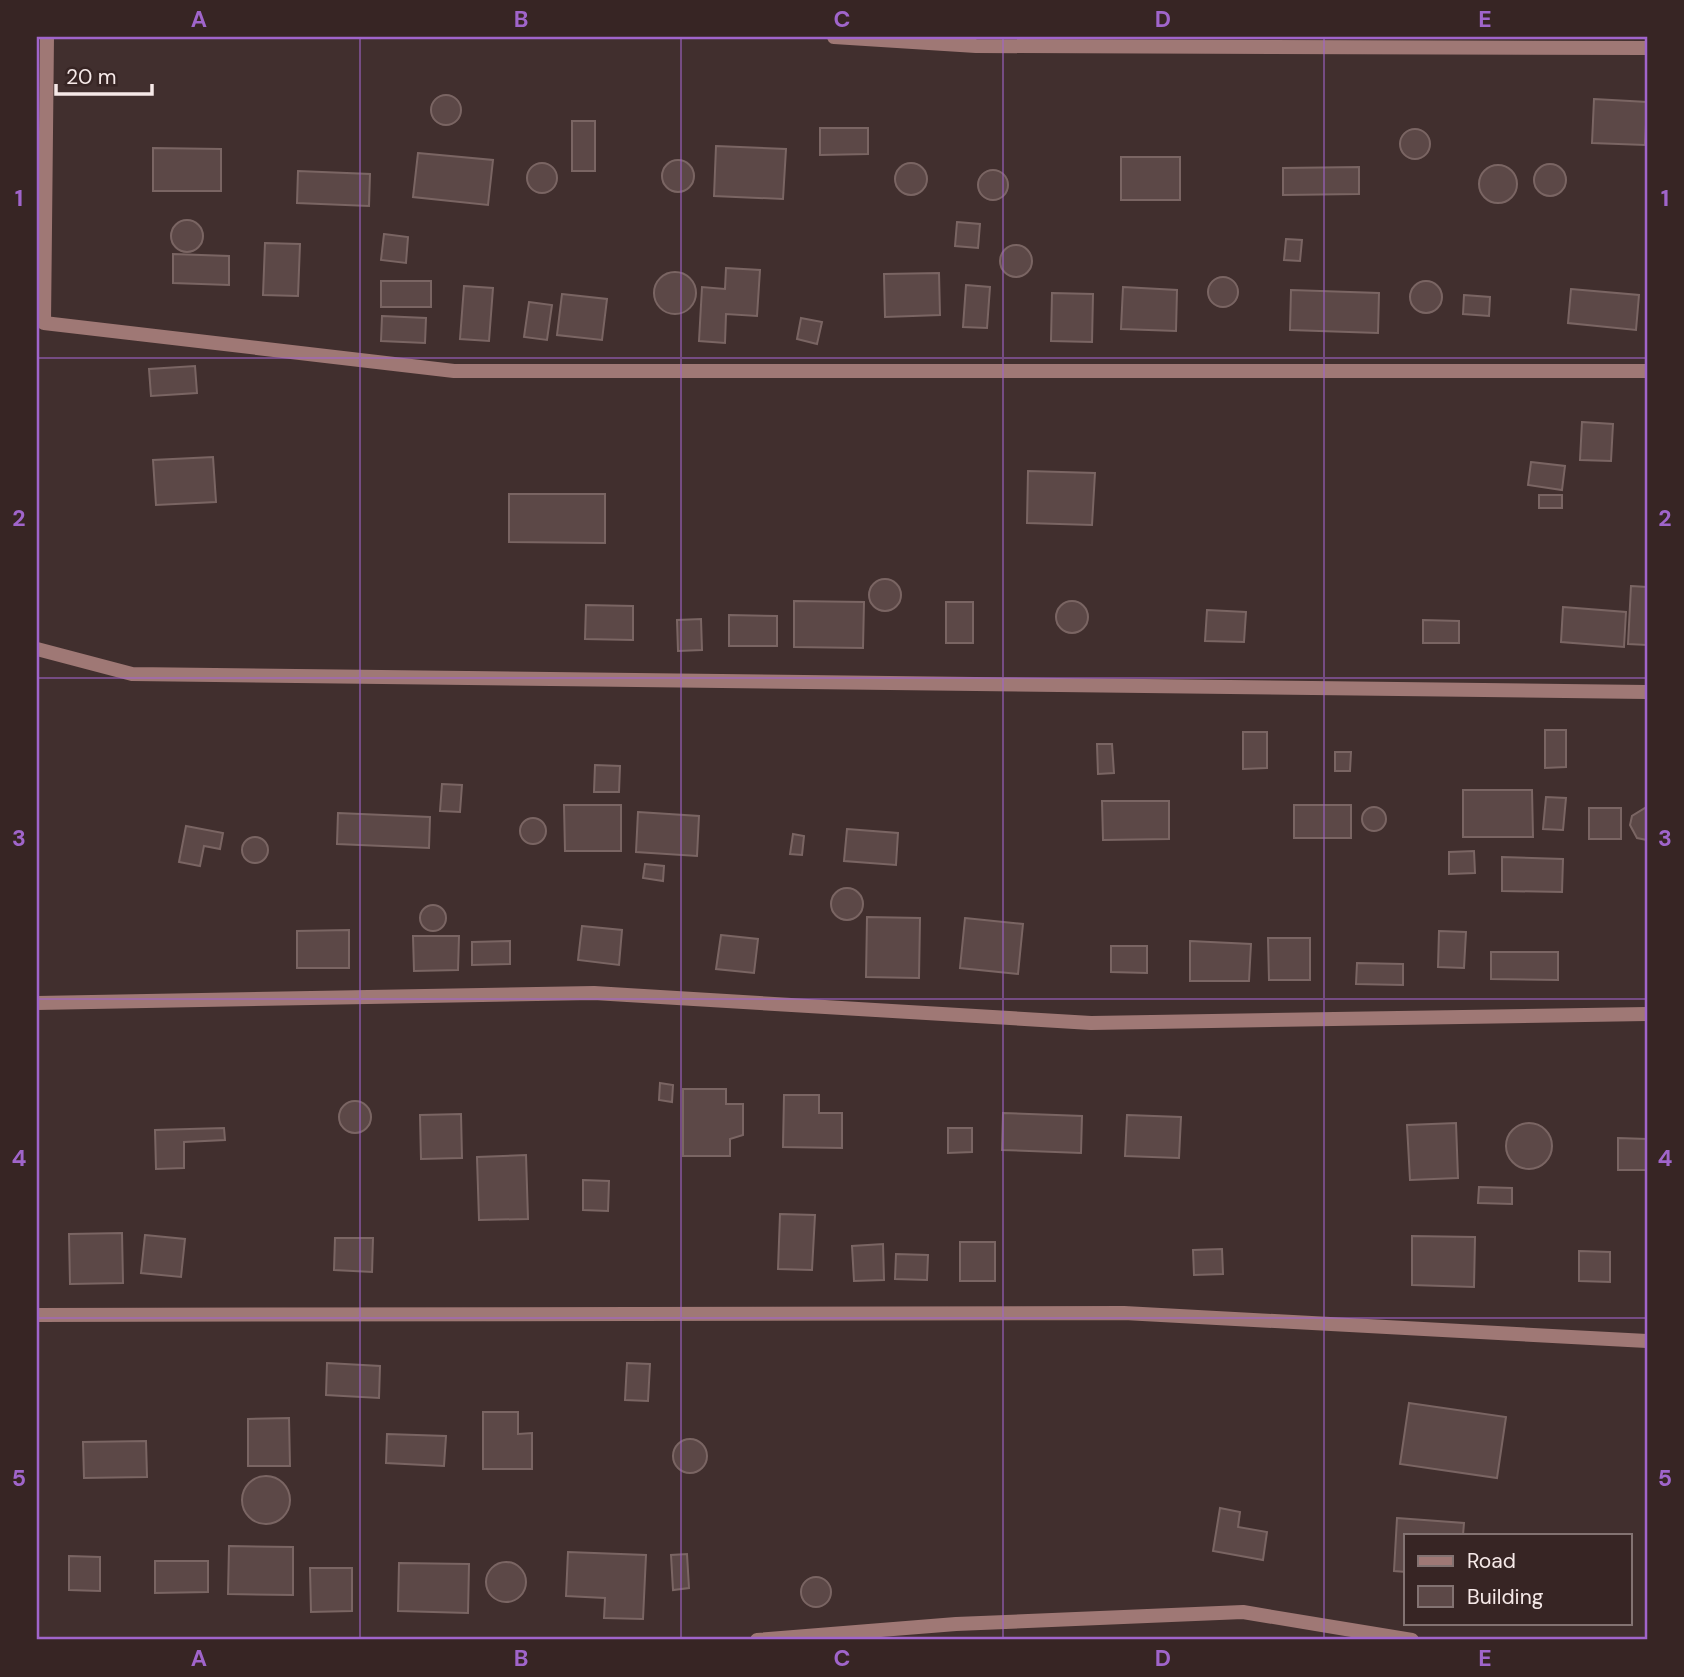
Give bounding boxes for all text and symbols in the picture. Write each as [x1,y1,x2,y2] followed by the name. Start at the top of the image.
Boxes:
[191,4,207,34] text: A
[514,4,528,34] text: B
[834,4,850,34] text: C
[1155,4,1171,34] text: D
[1478,4,1492,34] text: E
[56,52,152,96] scale bar
[66,63,117,91] text: 20 m
[15,183,23,213] text: 1
[1661,183,1669,213] text: 1
[12,503,26,533] text: 2
[1658,503,1672,533] text: 2
[12,823,26,853] text: 3
[1658,823,1672,853] text: 3
[12,1143,27,1173] text: 4
[1658,1143,1673,1173] text: 4
[12,1463,26,1493] text: 5
[1658,1463,1672,1493] text: 5
[1404,1534,1632,1624] legend
[1467,1547,1516,1575] text: Road
[1467,1583,1544,1611] text: Building
[191,1643,207,1673] text: A
[514,1643,528,1673] text: B
[834,1643,850,1673] text: C
[1155,1643,1171,1673] text: D
[1478,1643,1492,1673] text: E

